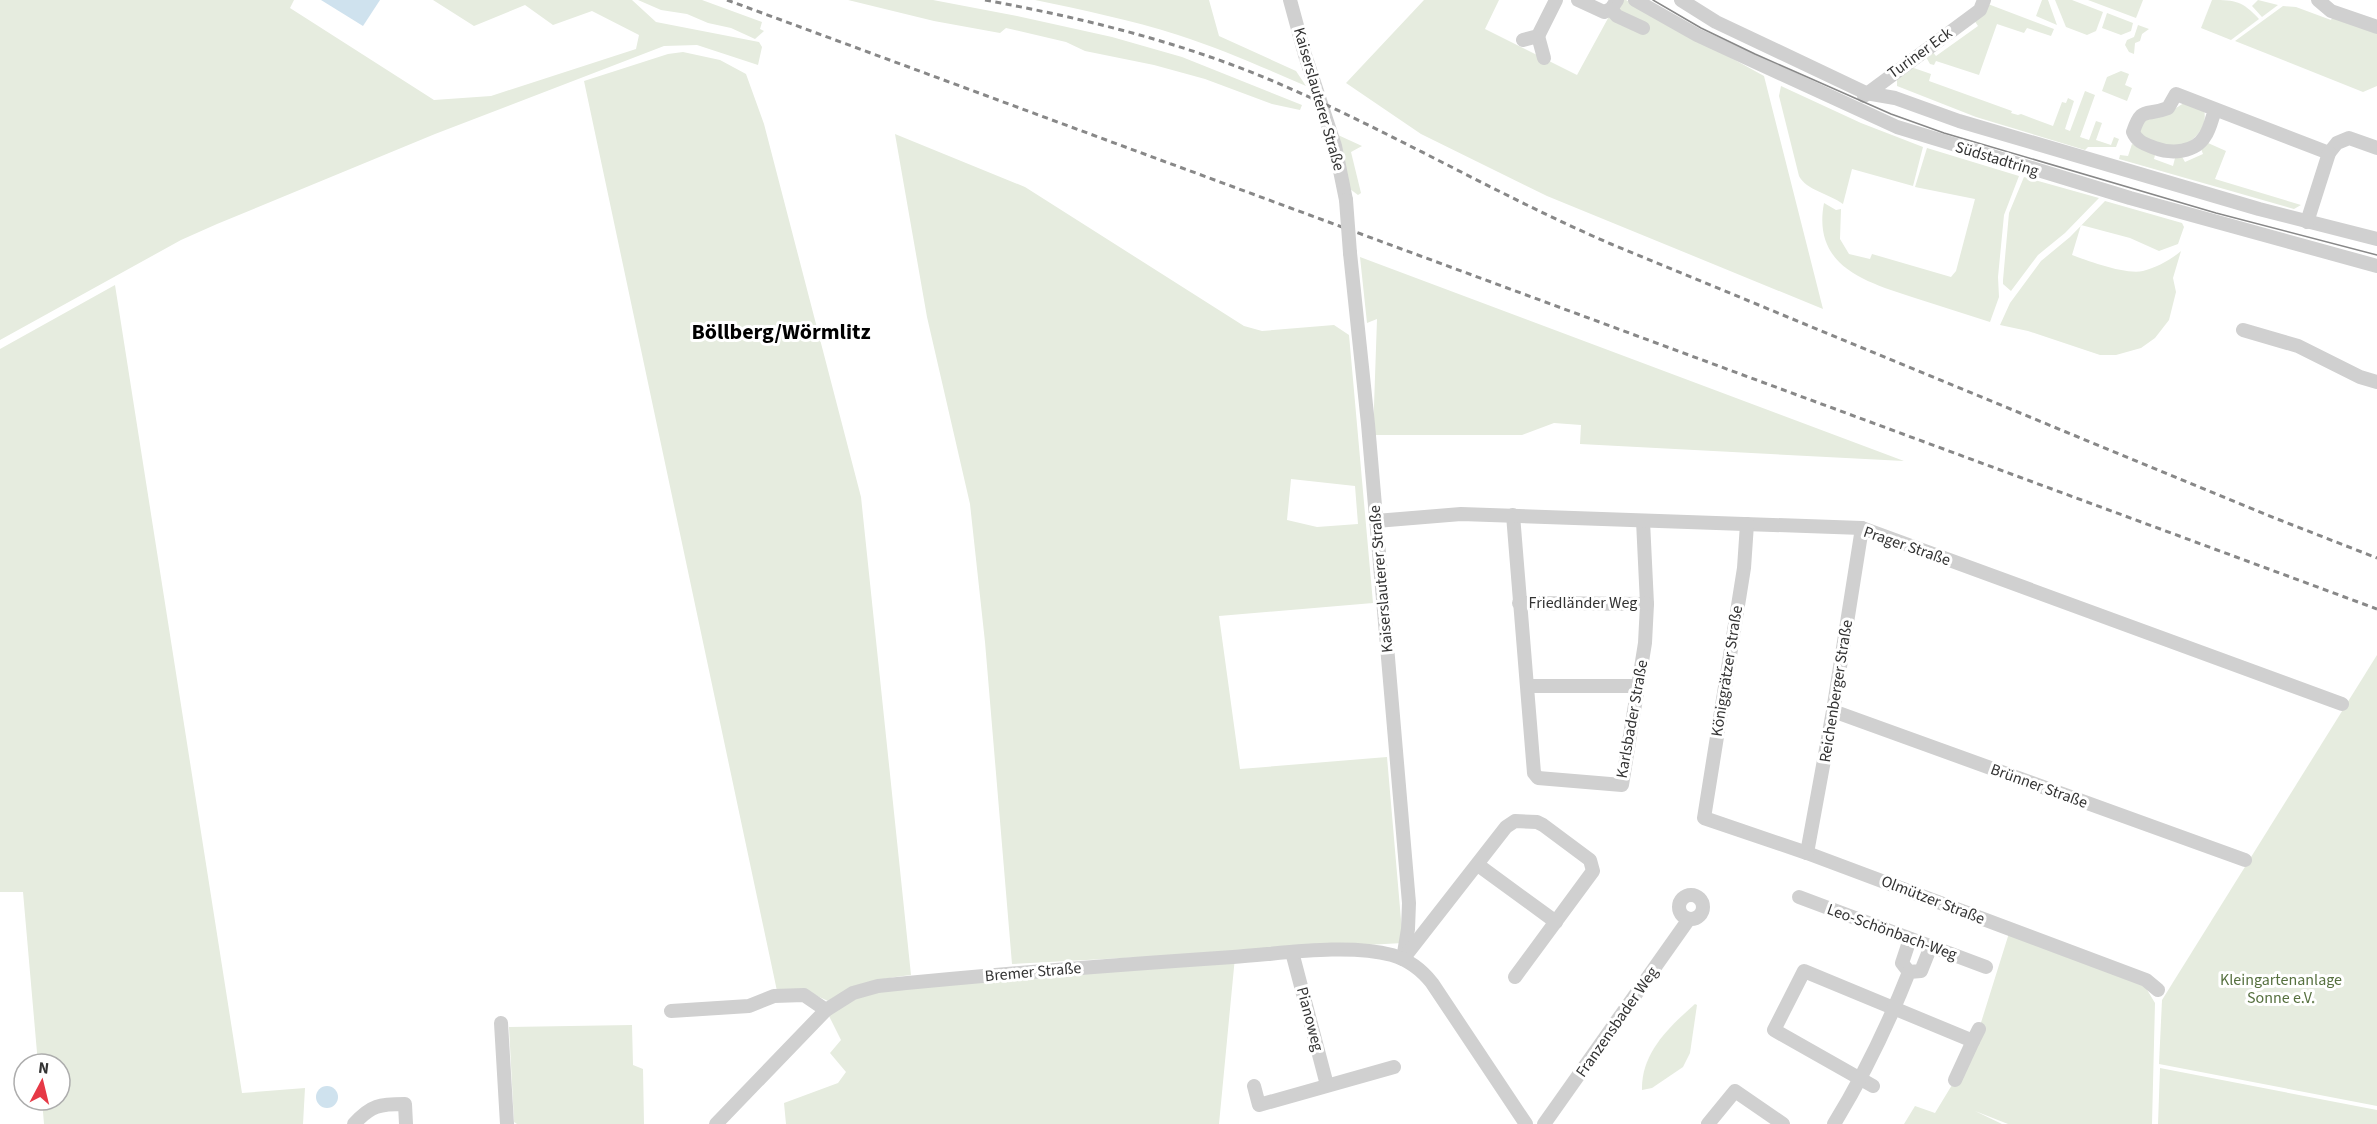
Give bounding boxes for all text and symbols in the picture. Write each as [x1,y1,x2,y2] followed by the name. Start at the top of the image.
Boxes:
[1883,22,1957,84] street label: Turiner Eck
[1288,25,1350,173] street label: Kaiserslauterer Straße
[1953,136,2041,182] street label: Südstadtring
[691,316,871,348] district label: Böllberg/Wörmlitz
[1364,504,1398,654] street label: Kaiserslauterer Straße
[1860,521,1954,571] street label: Prager Straße
[1529,592,1637,614] street label: Friedländer Weg
[1706,604,1748,738] street label: Königgrätzer Straße
[1814,618,1858,764] street label: Reichenberger Straße
[1611,658,1653,780] street label: Karlsbader Straße
[1987,758,2091,814] street label: Brünner Straße
[1878,870,1988,930] street label: Olmützer Straße
[1824,898,1960,966] street label: Leo-Schönbach-Weg
[984,957,1082,987] street label: Bremer Straße
[1571,962,1663,1082] street label: Franzensbader Weg
[2220,969,2342,1009] park label: Kleingartenanlage Sonne e.V.
[1291,984,1329,1054] street label: Pianoweg
[12,1052,72,1112] north arrow
[37,1057,50,1080] text: N

